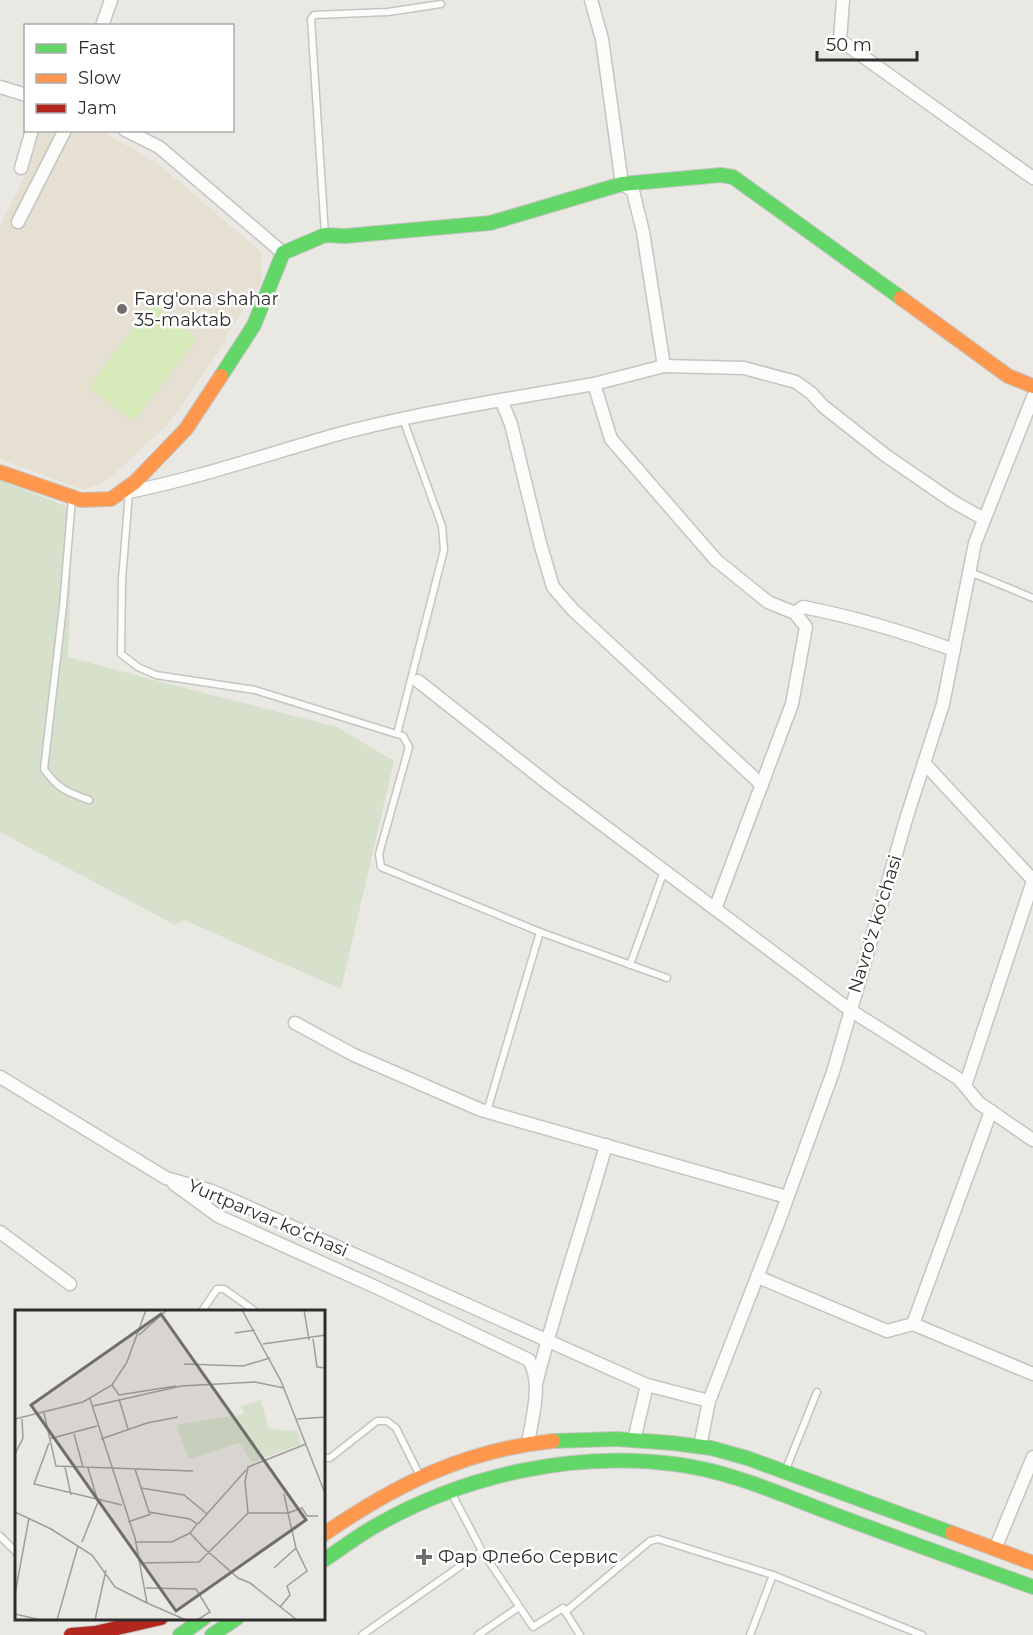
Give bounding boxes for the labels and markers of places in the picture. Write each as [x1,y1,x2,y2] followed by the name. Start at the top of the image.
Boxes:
[134,288,279,331] place label: Farg'ona shahar 35-maktab
[115,302,129,316] marker: Farg'ona shahar 35-maktab
[438,1546,618,1568] place label: Фар Флебо Сервис
[415,1548,433,1566] marker: Фар Флебо Сервис

